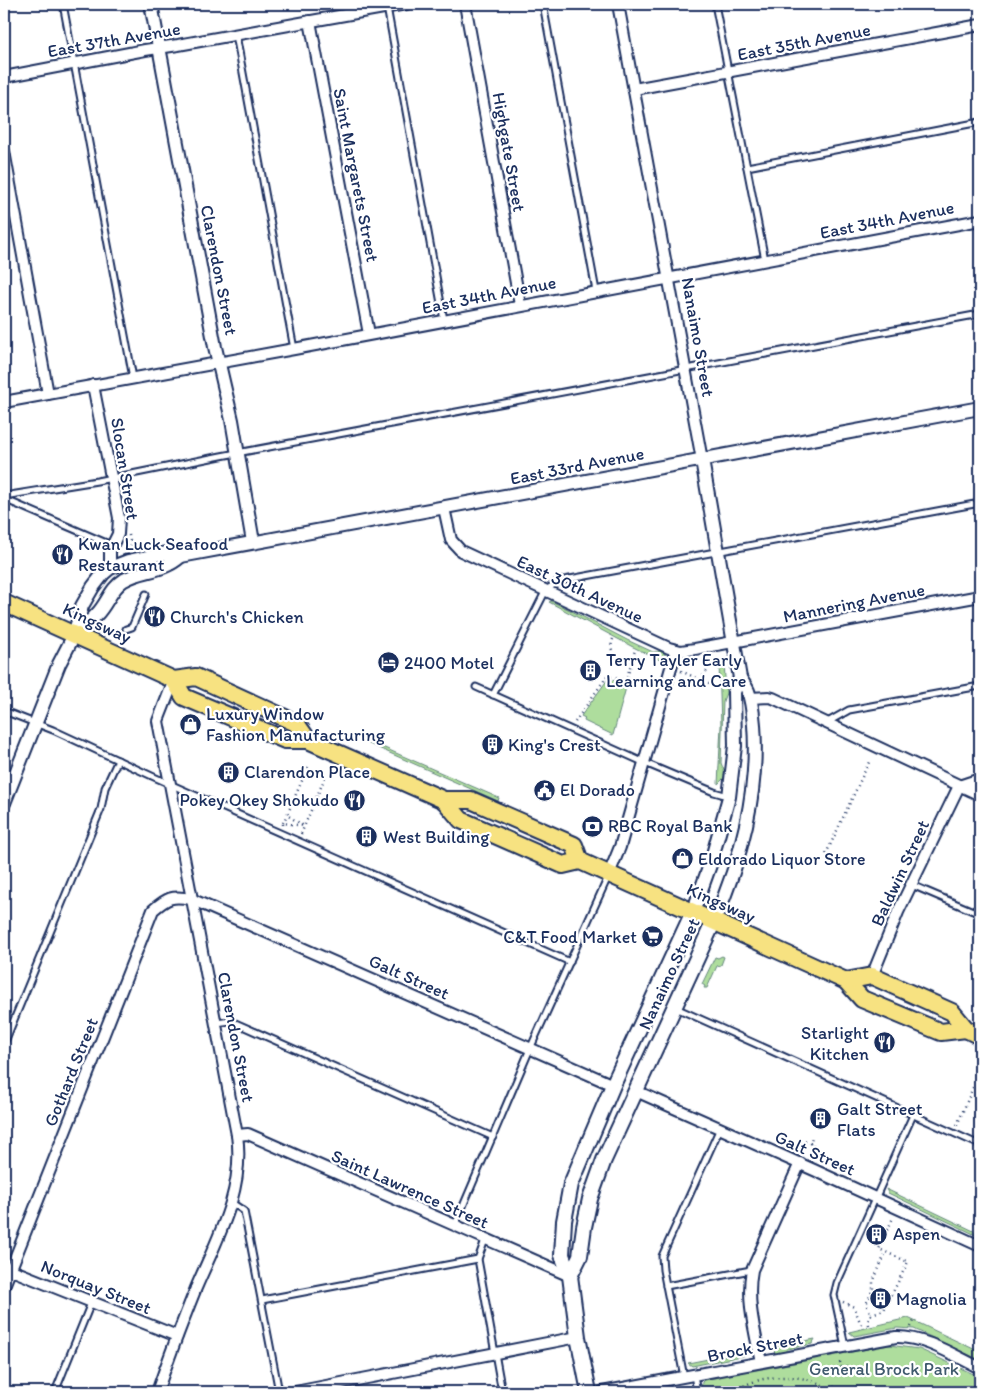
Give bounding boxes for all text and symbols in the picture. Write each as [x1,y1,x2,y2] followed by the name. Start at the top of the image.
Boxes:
[46,17,182,63] street label: East 37th Avenue
[736,18,872,66] street label: East 35th Avenue
[328,86,384,264] street label: Saint Margarets Street
[488,91,530,214] street label: Highgate Street
[818,196,956,244] street label: East 34th Avenue
[196,203,242,337] street label: Clarendon Street
[420,271,558,319] street label: East 34th Avenue
[677,276,719,399] street label: Nanaimo Street
[106,416,144,522] street label: Slocan Street
[508,442,646,490] street label: East 33rd Avenue
[78,533,228,576] place label: Kwan Luck Seafood Restaurant
[50,542,74,566] restaurant icon: Kwan Luck Seafood Restaurant
[513,550,647,628] street label: East 30th Avenue
[781,578,927,628] street label: Mannering Avenue
[59,598,135,649] street label: Kingsway
[142,605,166,629] restaurant icon: Church's Chicken
[170,606,304,628] place label: Church's Chicken
[606,649,746,692] place label: Terry Tayler Early Learning and Care
[376,651,400,675] hotel icon: 2400 Motel
[404,652,494,674] place label: 2400 Motel
[578,658,602,682] building icon: Terry Tayler Early Learning and Care
[206,703,386,746] place label: Luxury Window Fashion Manufacturing
[178,712,202,736] shop icon: Luxury Window Fashion Manufacturing
[480,733,504,757] building icon: King's Crest
[508,734,601,756] place label: King's Crest
[216,760,240,784] building icon: Clarendon Place
[244,761,370,783] place label: Clarendon Place
[532,778,556,802] public building icon: El Dorado
[560,779,635,801] place label: El Dorado
[343,788,367,812] restaurant icon: Pokey Okey Shokudo
[179,789,339,811] place label: Pokey Okey Shokudo
[580,814,604,838] bank icon: RBC Royal Bank
[608,815,733,837] place label: RBC Royal Bank
[866,816,934,930] street label: Baldwin Street
[355,825,379,849] building icon: West Building
[383,826,490,848] place label: West Building
[670,847,694,871] shop icon: Eldorado Liquor Store
[698,848,866,870] place label: Eldorado Liquor Store
[683,878,759,928] street label: Kingsway
[633,914,705,1033] street label: Nanaimo Street
[641,925,665,949] supermarket icon: C&T Food Market
[503,926,637,948] place label: C&T Food Market
[365,950,453,1005] street label: Galt Street
[213,970,259,1104] street label: Clarendon Street
[39,1014,103,1130] street label: Gothard Street
[801,1022,869,1065] place label: Starlight Kitchen
[873,1031,897,1055] restaurant icon: Starlight Kitchen
[837,1098,923,1141] place label: Galt Street Flats
[809,1107,833,1131] building icon: Galt Street Flats
[771,1126,859,1181] street label: Galt Street
[328,1144,492,1234] street label: Saint Lawrence Street
[865,1222,889,1246] building icon: Aspen
[893,1223,940,1245] place label: Aspen
[38,1255,155,1319] street label: Norquay Street
[868,1287,892,1311] building icon: Magnolia
[896,1288,967,1310] place label: Magnolia
[705,1327,805,1367] street label: Brock Street
[809,1358,959,1380] park label: General Brock Park

